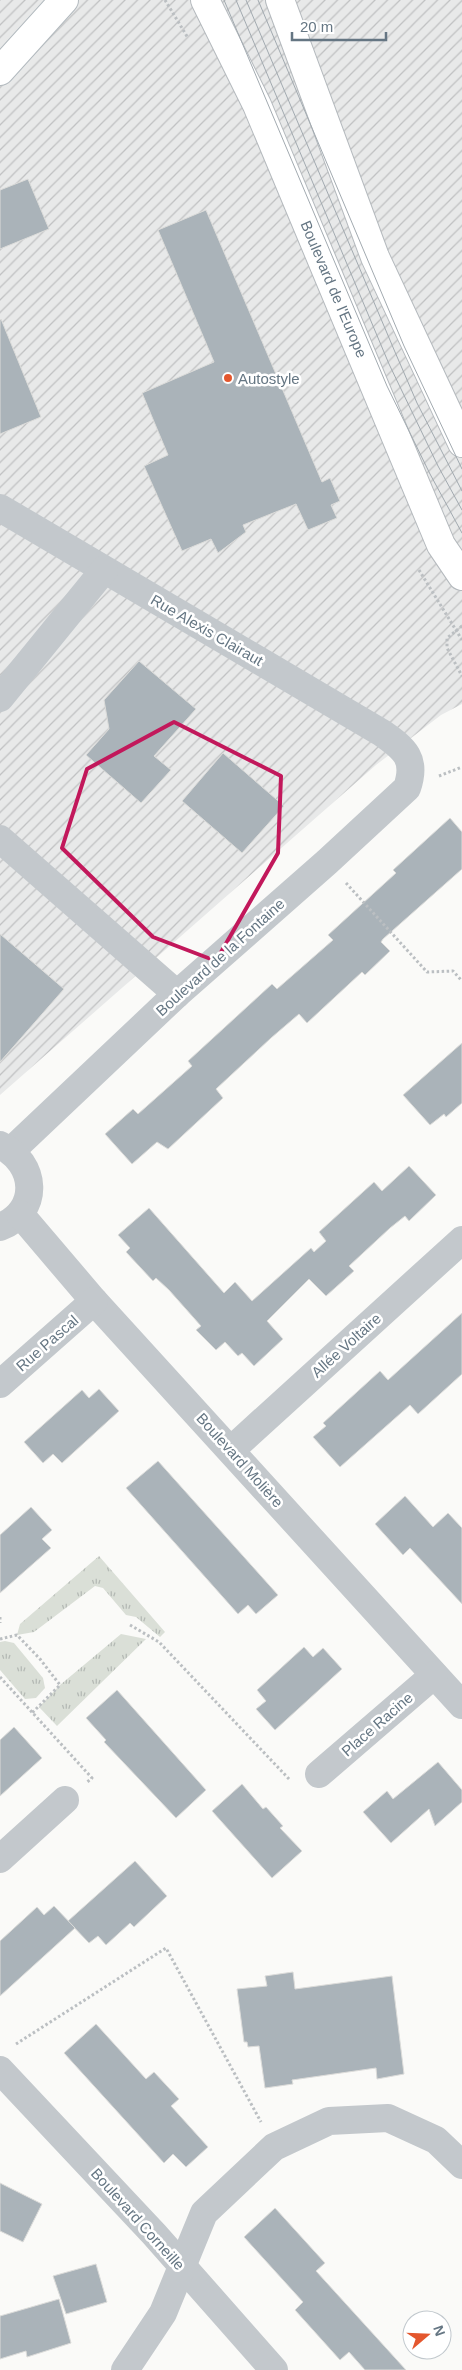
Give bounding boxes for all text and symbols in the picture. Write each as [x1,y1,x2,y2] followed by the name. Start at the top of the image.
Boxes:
[292,10,386,42] scale bar
[300,18,333,35] text: 20 m
[297,218,371,360] street label: Boulevard de l'Europe
[238,370,300,387] place label: Autostyle
[222,372,234,384] marker: Autostyle
[148,591,267,669] street label: Rue Alexis Clairaut
[152,895,288,1019] street label: Boulevard de la Fontaine
[308,1309,384,1381] street label: Allée Voltaire
[12,1311,82,1375] street label: Rue Pascal
[193,1409,287,1511] street label: Boulevard Molière
[338,1689,416,1759] street label: Place Racine
[88,2165,188,2273] street label: Boulevard Corneille
[402,2310,452,2360] north arrow
[430,2323,449,2338] text: N

